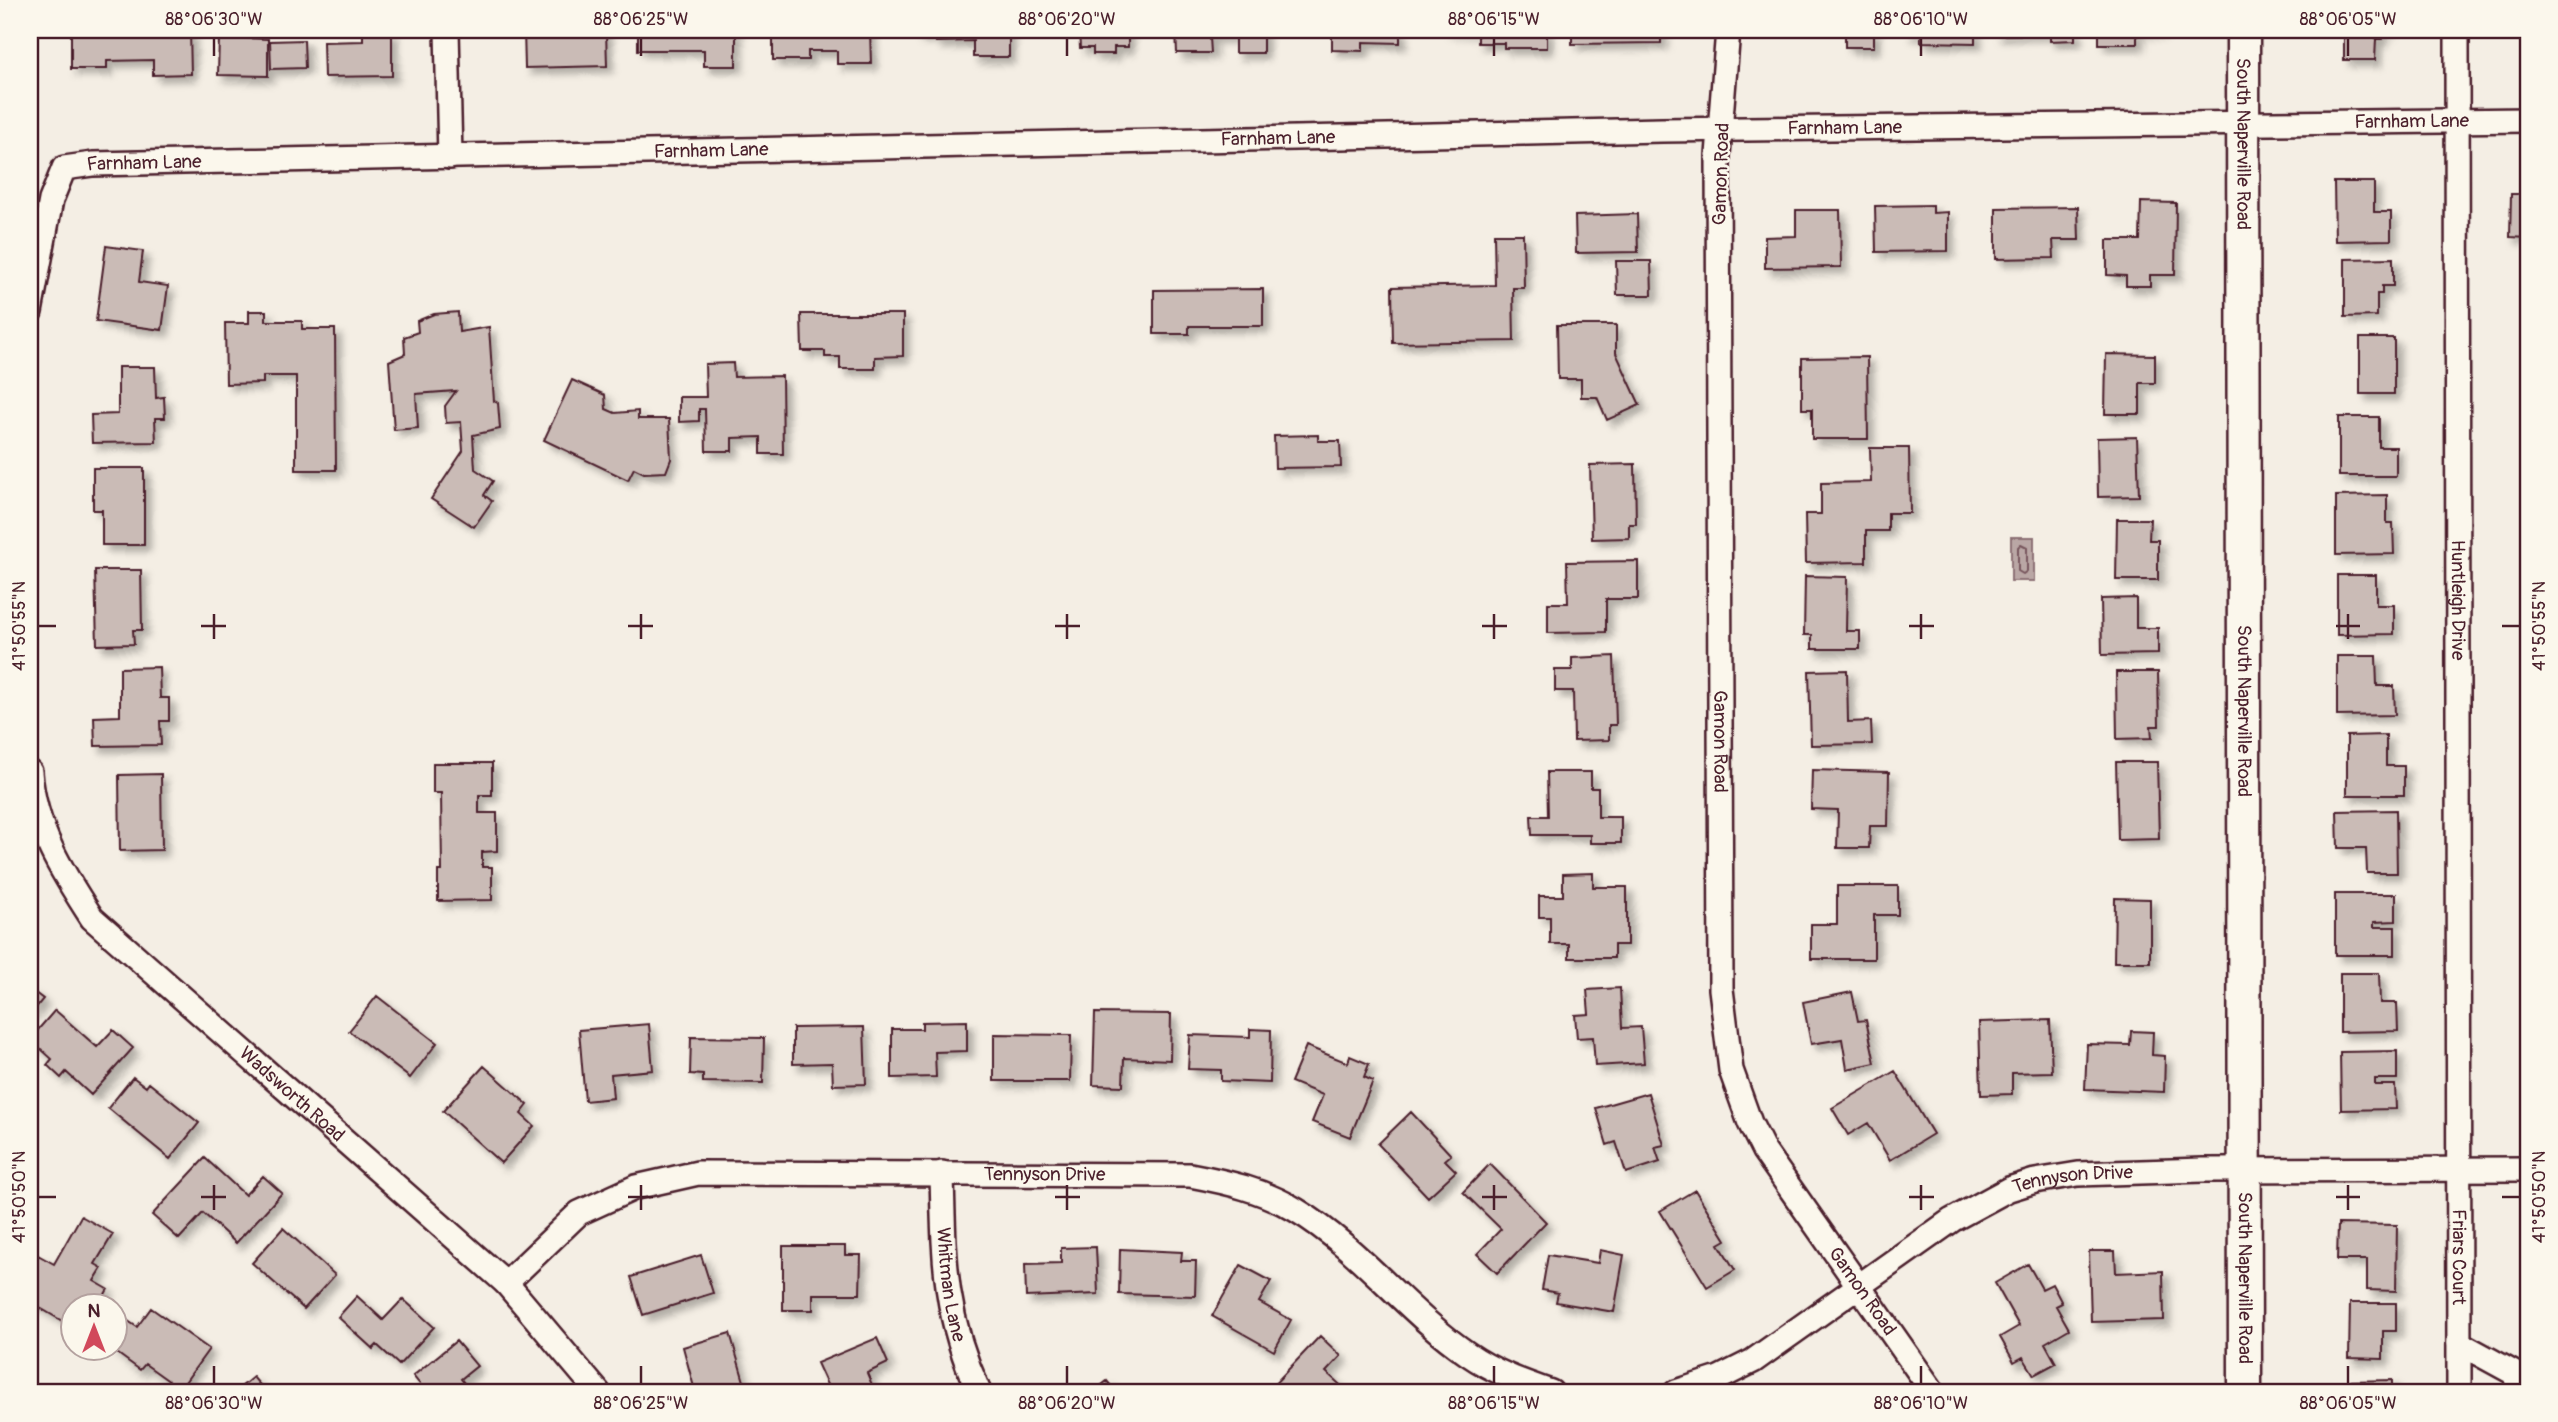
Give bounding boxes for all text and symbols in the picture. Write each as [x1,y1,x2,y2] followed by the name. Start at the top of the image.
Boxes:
[165,8,263,31] text: 88°06'30"W
[594,8,688,31] text: 88°06'25"W
[1018,8,1116,31] text: 88°06'20"W
[1448,8,1540,31] text: 88°06'15"W
[1874,8,1968,31] text: 88°06'10"W
[2299,8,2397,31] text: 88°06'05"W
[2231,58,2255,230] street label: South Naperville Road
[2354,109,2470,134] street label: Farnham Lane
[1787,115,1903,141] street label: Farnham Lane
[1707,122,1735,226] street label: Gamon Road
[1220,125,1336,152] street label: Farnham Lane
[654,137,769,164] street label: Farnham Lane
[85,150,202,177] street label: Farnham Lane
[2446,540,2470,661] street label: Huntleigh Drive
[8,581,31,671] text: 41°50'55"N
[2528,581,2551,671] text: 41°50'55"N
[2232,625,2256,797] street label: South Naperville Road
[1708,690,1732,793] street label: Gamon Road
[234,1041,350,1147] street label: Wadsworth Road
[8,1151,31,1243] text: 41°50'50"N
[2528,1151,2551,1243] text: 41°50'50"N
[2009,1160,2134,1199] street label: Tennyson Drive
[984,1162,1106,1187] street label: Tennyson Drive
[2233,1192,2257,1364] street label: South Naperville Road
[2447,1209,2471,1305] street label: Friars Court
[931,1227,971,1345] street label: Whitman Lane
[1823,1242,1902,1340] street label: Gamon Road
[60,1292,130,1362] north arrow
[88,1299,101,1323] text: N
[165,1392,263,1415] text: 88°06'30"W
[594,1392,688,1415] text: 88°06'25"W
[1018,1392,1116,1415] text: 88°06'20"W
[1448,1392,1540,1415] text: 88°06'15"W
[1874,1392,1968,1415] text: 88°06'10"W
[2299,1392,2397,1415] text: 88°06'05"W

